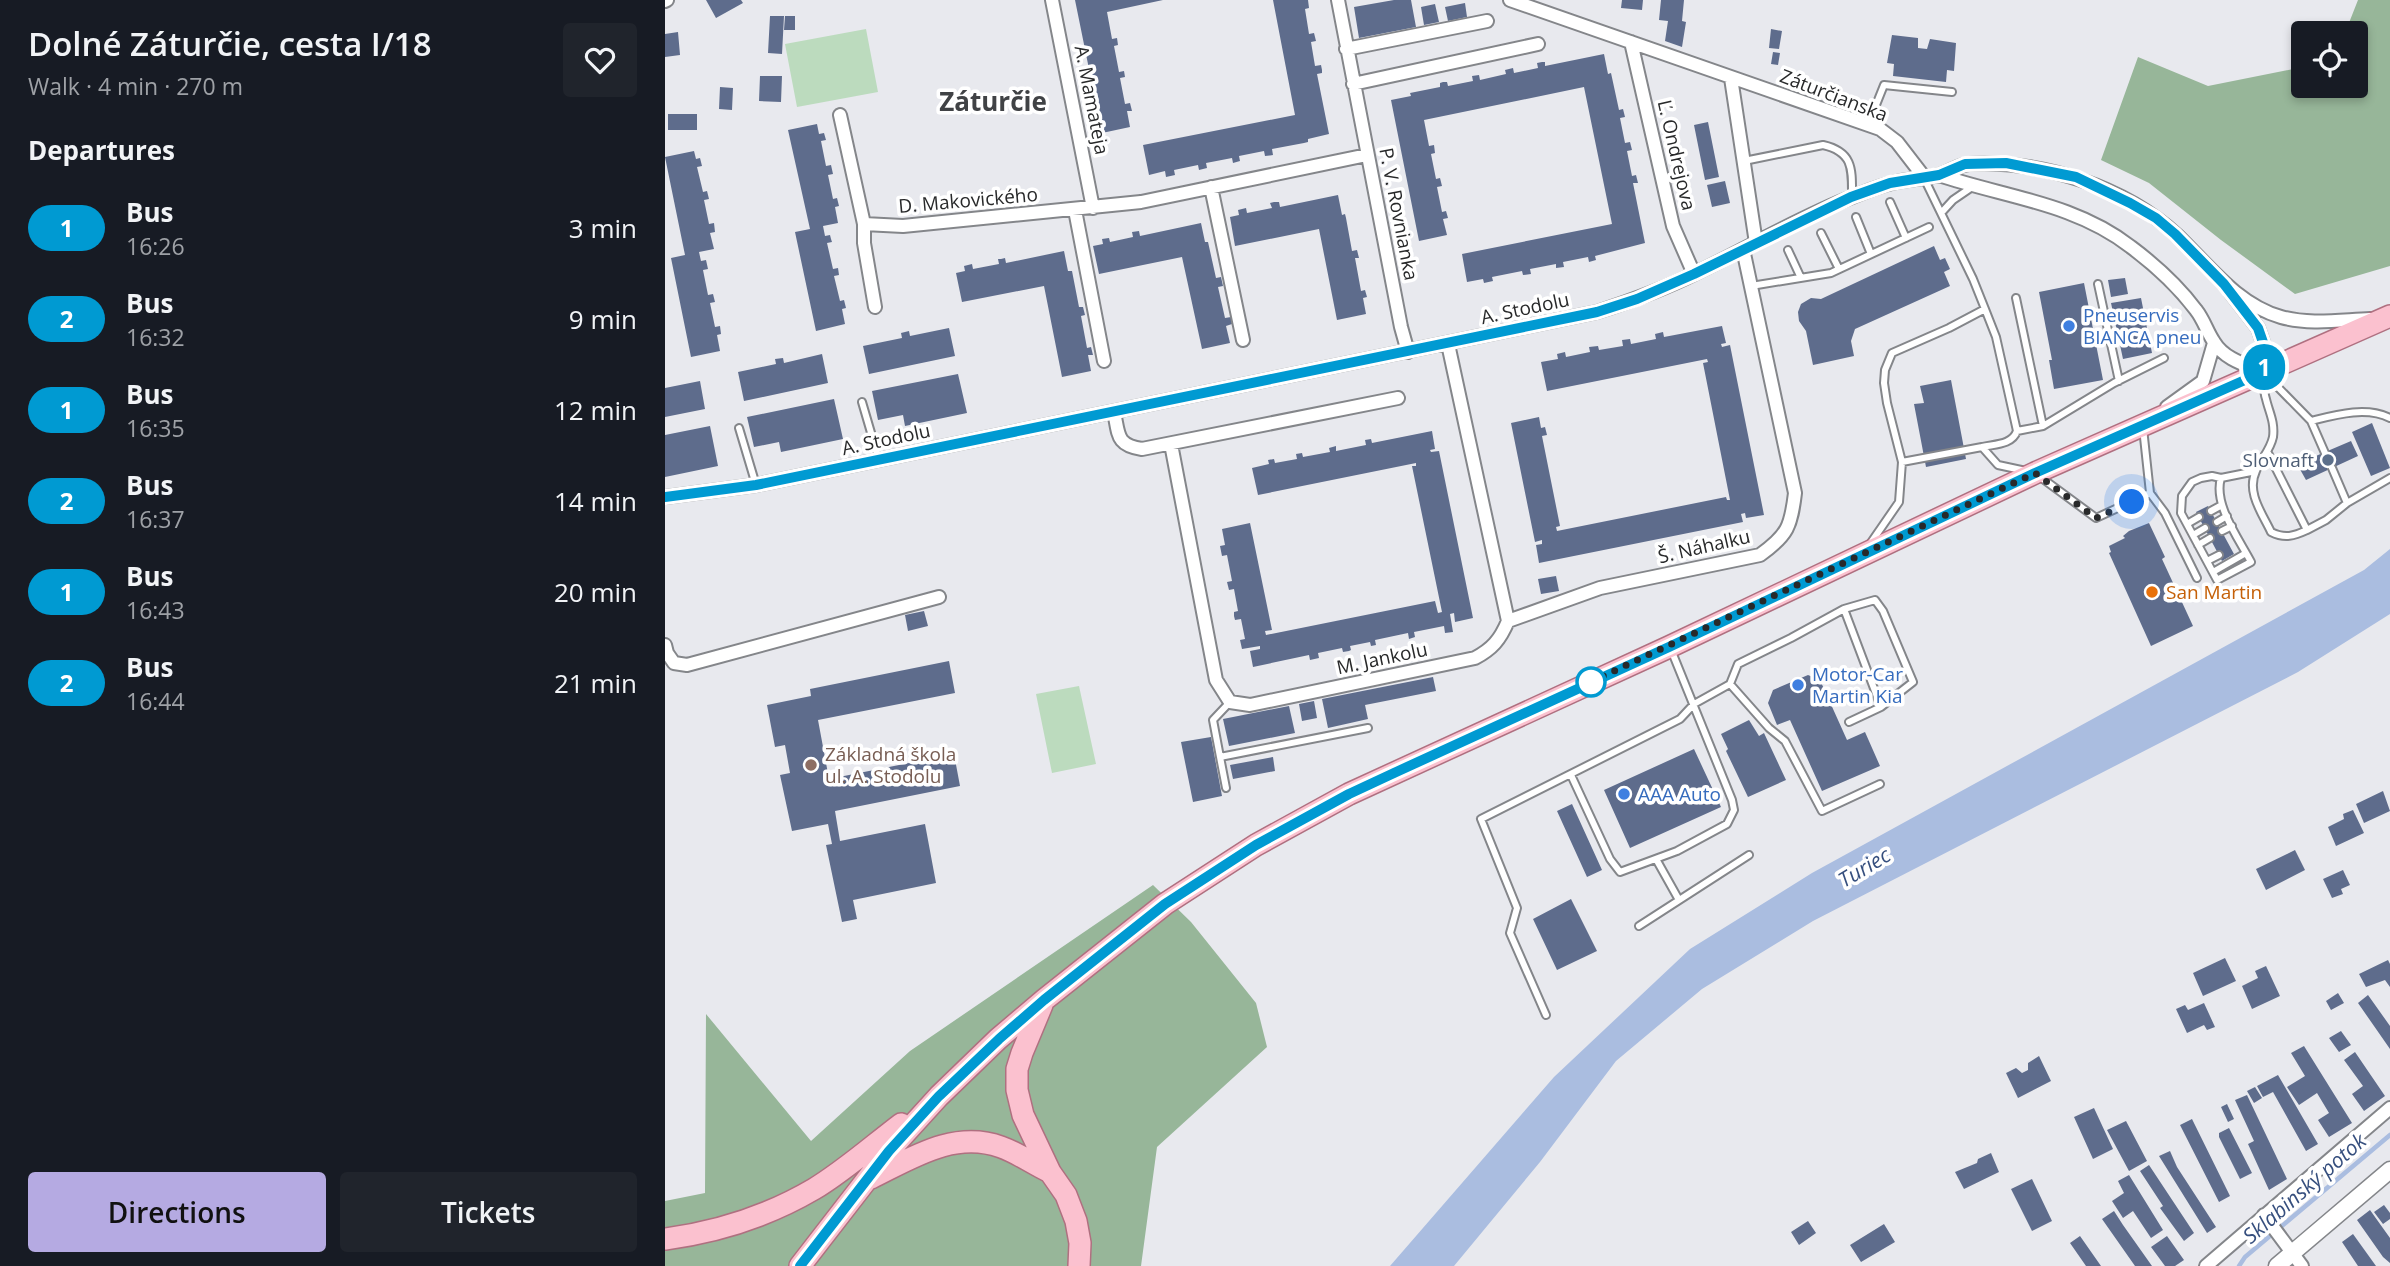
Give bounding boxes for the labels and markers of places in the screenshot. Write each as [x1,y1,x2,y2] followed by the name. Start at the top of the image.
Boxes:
[2083,302,2201,350] place label: Pneuservis BIANCA pneu
[2061,318,2077,334] marker: Pneuservis BIANCA pneu
[2242,447,2314,473] place label: Slovnaft
[2320,452,2336,468] marker: Slovnaft
[2166,579,2262,605] place label: San Martin
[2144,584,2160,600] marker: San Martin
[1812,661,1903,709] place label: Motor-Car Martin Kia
[1576,667,1606,697] unlabelled marker
[1790,677,1806,693] marker: Motor-Car Martin Kia
[825,741,956,789] place label: Základná škola ul. A. Stodolu
[803,757,819,773] marker: Základná škola ul. A. Stodolu
[1638,781,1721,807] place label: AAA Auto
[1616,786,1632,802] marker: AAA Auto

